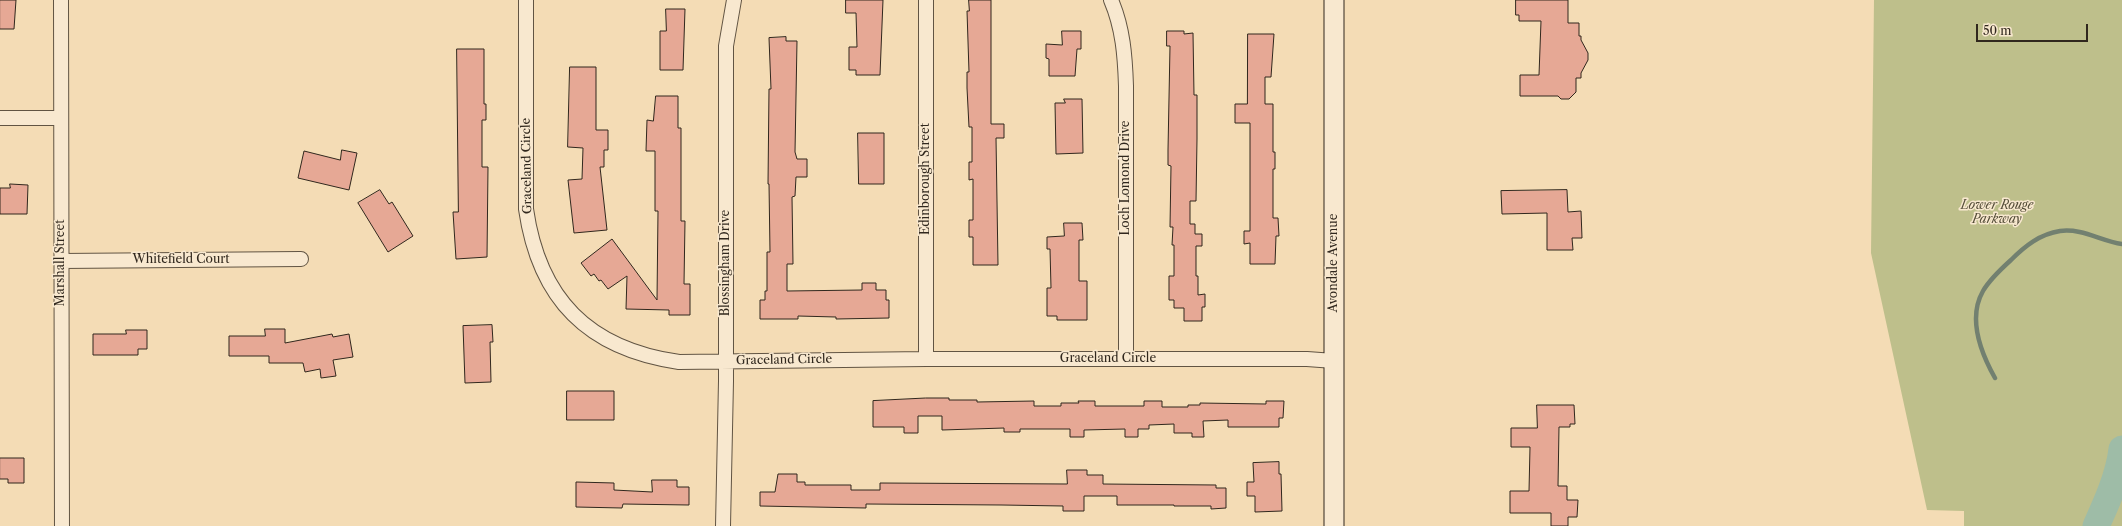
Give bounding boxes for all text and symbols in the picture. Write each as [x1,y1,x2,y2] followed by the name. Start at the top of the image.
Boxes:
[1978,16,2090,42] scale bar
[1983,23,2012,38] text: 50 m
[519,118,535,214] street label: Graceland Circle
[1119,120,1133,236] street label: Loch Lomond Drive
[919,123,933,235] street label: Edinborough Street
[1961,199,2033,227] park label: Lower Rouge Parkway
[719,210,733,316] street label: Blossingham Drive
[1327,214,1341,312] street label: Avondale Avenue
[54,220,68,306] street label: Marshall Street
[132,253,230,267] street label: Whitefield Court
[736,352,832,368] street label: Graceland Circle
[1060,352,1156,366] street label: Graceland Circle

